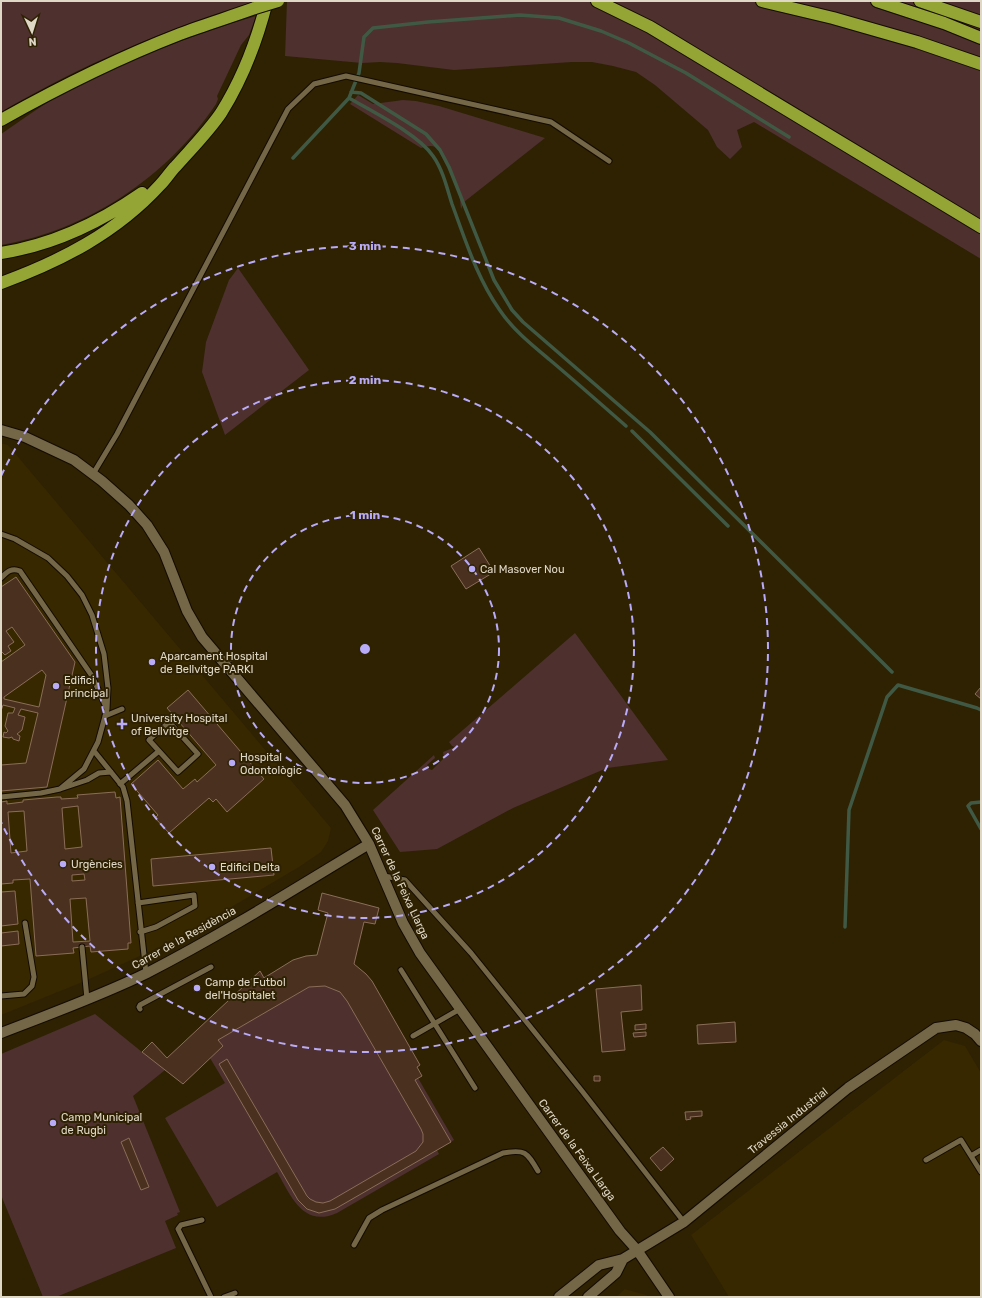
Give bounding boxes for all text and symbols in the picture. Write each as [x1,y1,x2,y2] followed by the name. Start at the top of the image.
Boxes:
[12,12,52,52] north arrow
[28,35,37,48] text: N
[349,239,382,253] text: 3 min
[349,373,382,387] text: 2 min
[350,508,381,522] text: 1 min
[480,563,565,576] place label: Cal Masover Nou
[467,564,477,574] marker: Cal Masover Nou
[358,642,372,656] centre of rings
[160,650,268,676] place label: Aparcament Hospital de Bellvitge PARKI
[147,657,157,667] marker: Aparcament Hospital de Bellvitge PARKI
[64,674,108,700] place label: Edifici principal
[51,681,61,691] marker: Edifici principal
[131,712,227,738] place label: University Hospital of Bellvitge
[116,718,128,730] marker: University Hospital of Bellvitge
[240,751,302,777] place label: Hospital Odontològic
[227,758,237,768] marker: Hospital Odontològic
[368,825,432,941] street label: Carrer de la Feixa Llarga
[71,858,123,871] place label: Urgències
[58,859,68,869] marker: Urgències
[220,861,280,874] place label: Edifici Delta
[207,862,217,872] marker: Edifici Delta
[130,904,238,972] street label: Carrer de la Residència
[205,976,286,1002] place label: Camp de Futbol del'Hospitalet
[192,983,202,993] marker: Camp de Futbol del'Hospitalet
[746,1085,830,1157] street label: Travessia Industrial
[536,1097,618,1203] street label: Carrer de la Feixa Llarga
[61,1111,142,1137] place label: Camp Municipal de Rugbi
[48,1118,58,1128] marker: Camp Municipal de Rugbi

